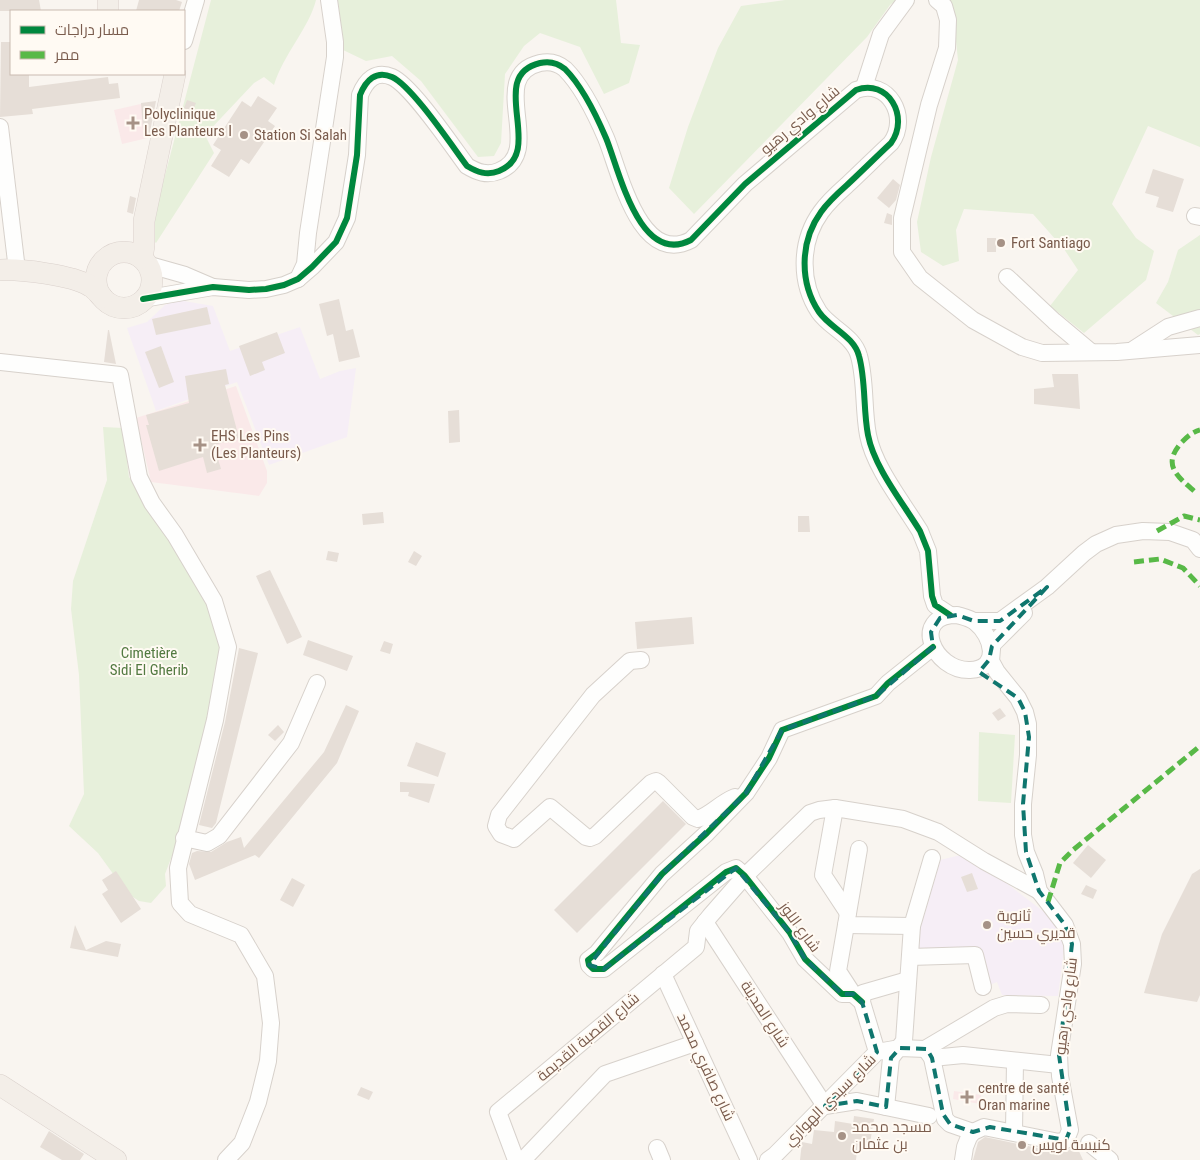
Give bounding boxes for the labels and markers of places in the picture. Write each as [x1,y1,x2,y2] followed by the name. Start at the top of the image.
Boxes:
[144,105,232,140] place label: Polyclinique Les Planteurs I
[126,116,140,130] marker: Polyclinique Les Planteurs I
[254,126,347,144] place label: Station Si Salah
[238,129,250,141] marker: Station Si Salah
[1011,234,1091,252] place label: Fort Santiago
[995,237,1007,249] marker: Fort Santiago
[211,427,301,462] place label: EHS Les Pins (Les Planteurs)
[193,438,207,452] marker: EHS Les Pins (Les Planteurs)
[997,907,1076,945] place label: ثانوية قديري حسين
[981,919,993,931] marker: ثانوية قديري حسين
[978,1079,1069,1114] place label: centre de santé Oran marine
[960,1090,974,1104] marker: centre de santé Oran marine
[852,1118,932,1154] place label: مسجد محمد بن عثمان
[836,1130,848,1142] marker: مسجد محمد بن عثمان
[1032,1136,1111,1155] place label: كنيسة لويس
[1016,1139,1028,1151] marker: كنيسة لويس

